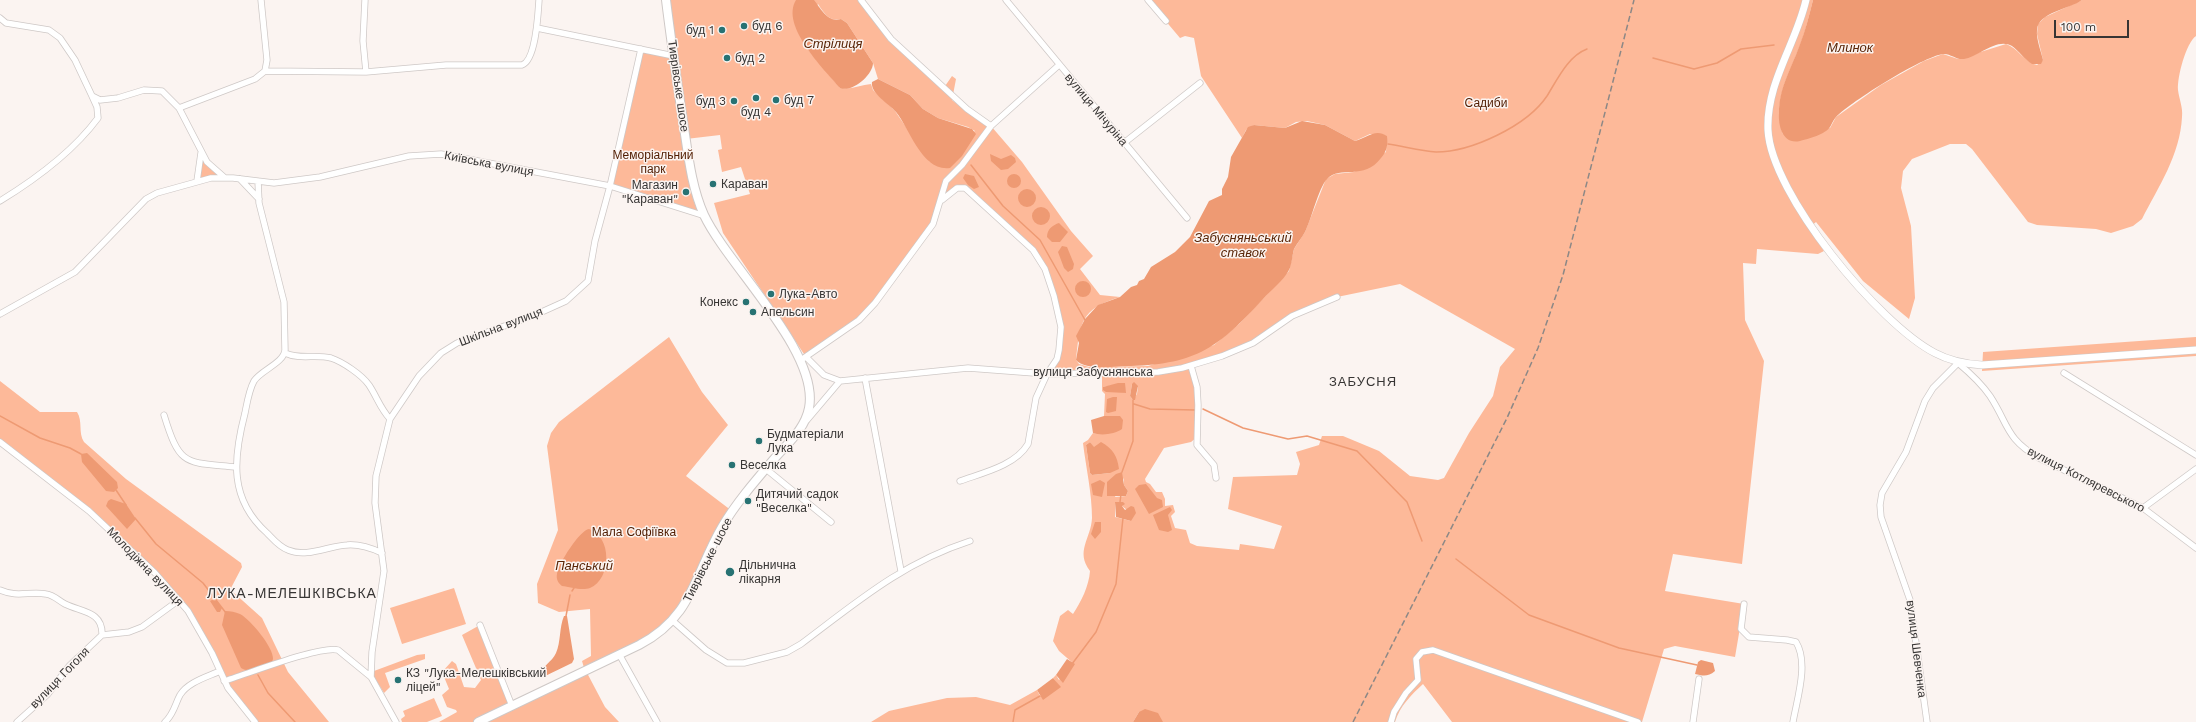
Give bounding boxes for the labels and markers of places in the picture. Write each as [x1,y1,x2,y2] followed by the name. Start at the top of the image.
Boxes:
[752,19,783,33] place label: буд 6
[739,21,749,31] marker: буд 6
[686,23,714,37] place label: буд 1
[717,25,727,35] marker: буд 1
[735,51,765,65] place label: буд 2
[722,53,732,63] marker: буд 2
[751,93,761,103] marker: буд 4
[784,93,814,107] place label: буд 7
[696,94,726,108] place label: буд 3
[771,95,781,105] marker: буд 7
[729,96,739,106] marker: буд 3
[741,105,771,119] place label: буд 4
[721,177,768,191] place label: Караван
[622,178,678,206] place label: Магазин "Караван"
[708,179,718,189] marker: Караван
[681,187,691,197] marker: Магазин "Караван"
[779,287,837,301] place label: Лука-Авто
[766,289,776,299] marker: Лука-Авто
[700,295,738,309] place label: Конекс
[741,297,751,307] marker: Конекс
[761,305,814,319] place label: Апельсин
[748,307,758,317] marker: Апельсин
[767,427,844,455] place label: Будматеріали Лука
[754,436,764,446] marker: Будматеріали Лука
[740,458,786,472] place label: Веселка
[727,460,737,470] marker: Веселка
[756,487,838,515] place label: Дитячий садок "Веселка"
[743,496,753,506] marker: Дитячий садок "Веселка"
[739,558,796,586] place label: Дільнична лікарня
[724,566,736,578] marker: Дільнична лікарня
[406,666,546,694] place label: КЗ "Лука-Мелешківський ліцей"
[393,675,403,685] marker: КЗ "Лука-Мелешківський ліцей"

